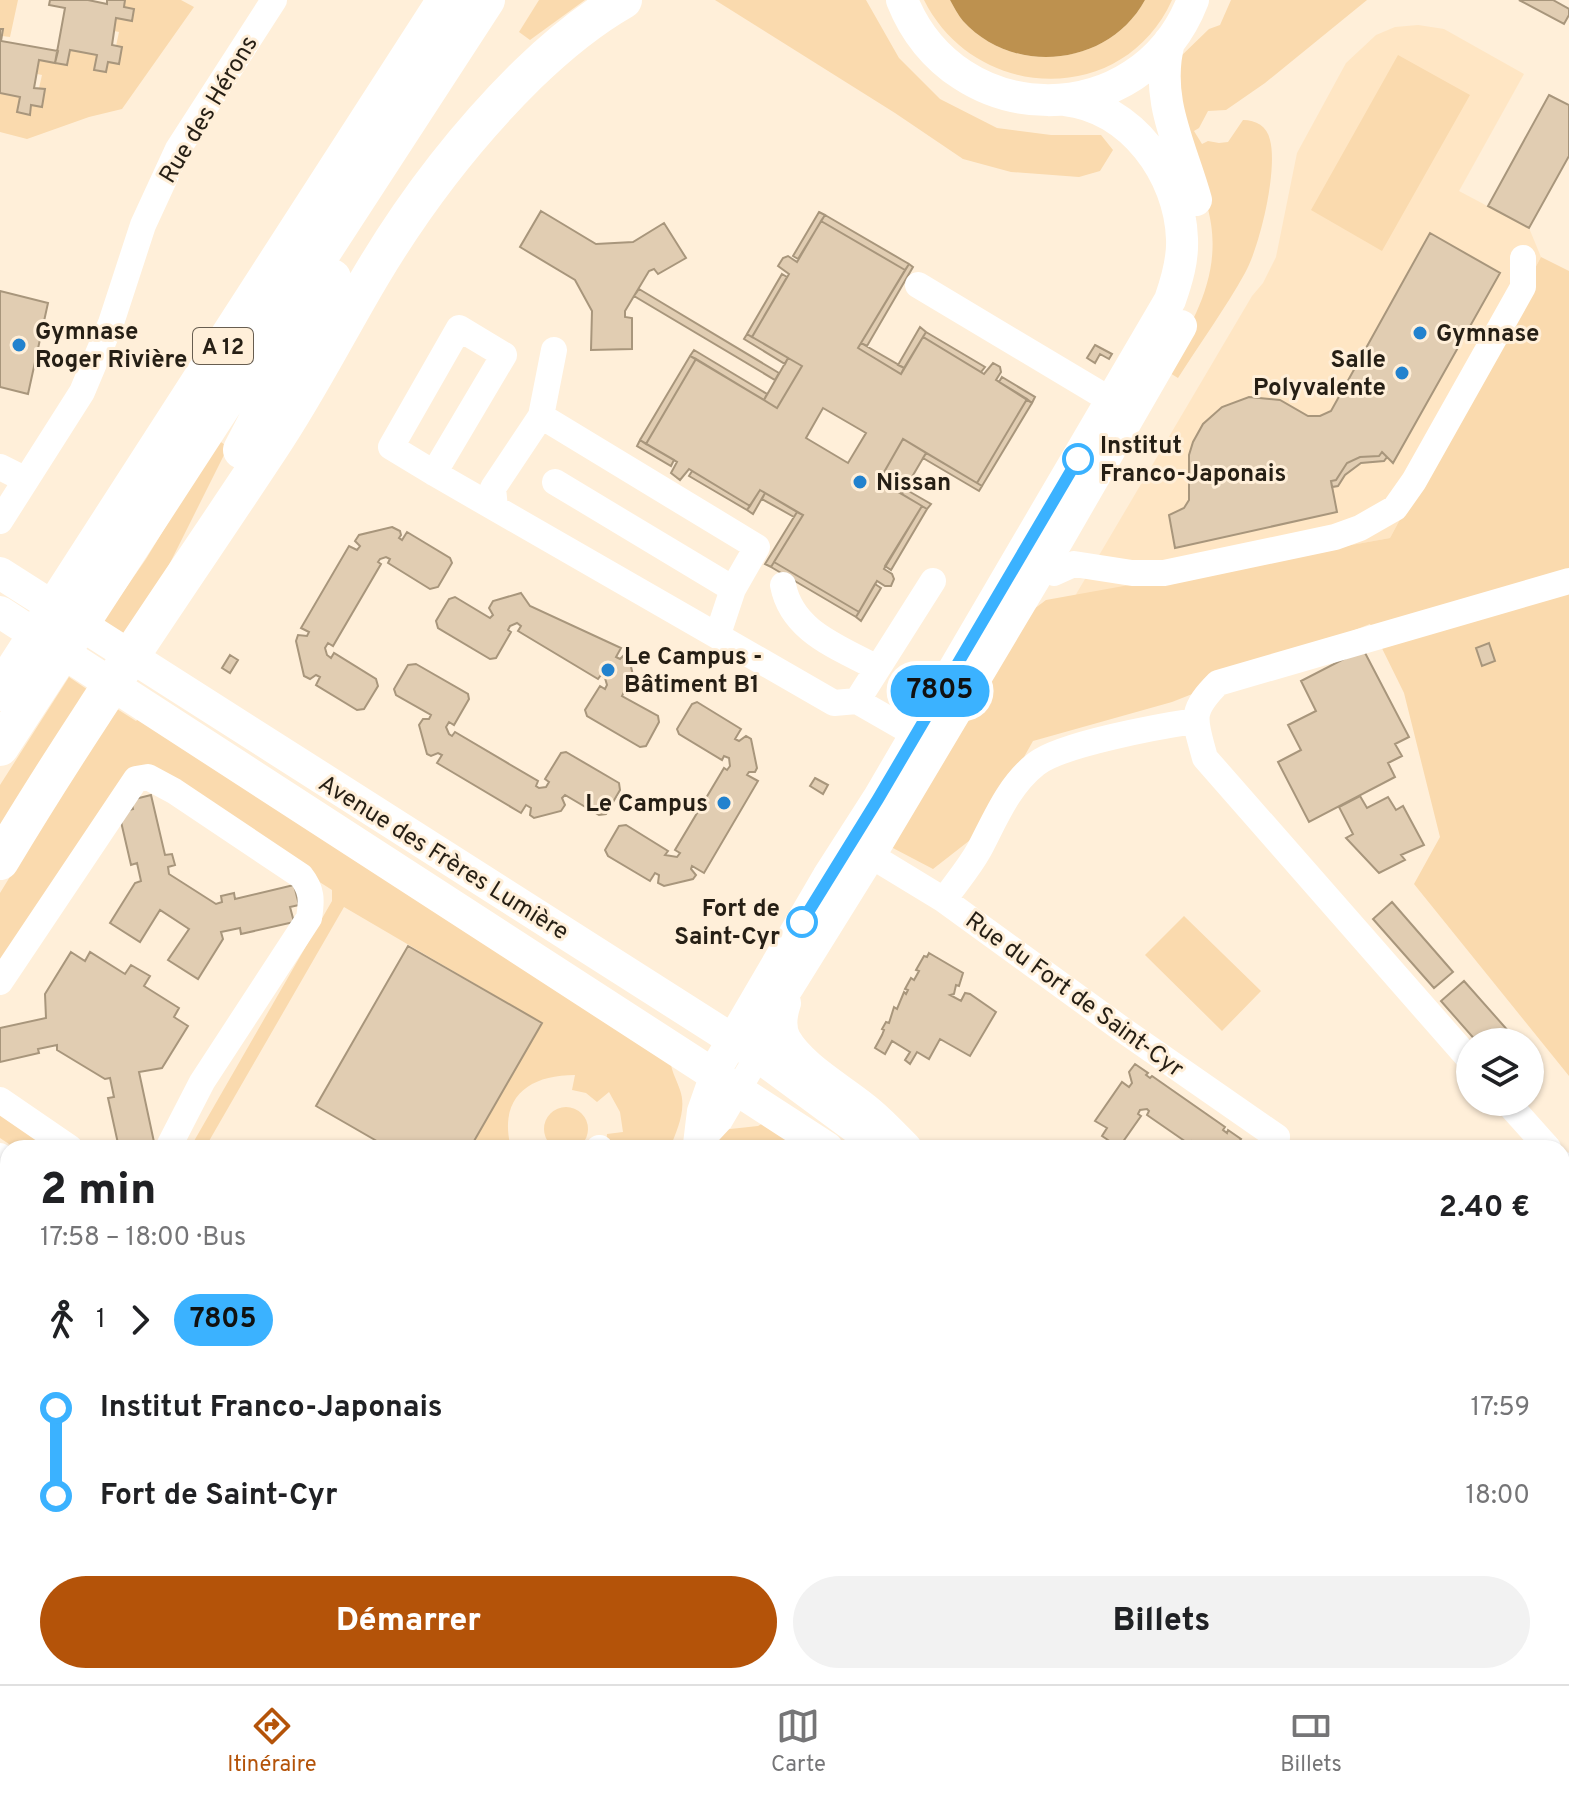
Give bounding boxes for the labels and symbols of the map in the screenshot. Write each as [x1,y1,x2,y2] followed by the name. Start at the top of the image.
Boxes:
[154,31,266,189] street label: Rue des Hérons
[35,318,187,376] place label: Gymnase Roger Rivière
[1436,320,1539,350] place label: Gymnase
[1411,324,1429,342] marker: Gymnase
[193,328,253,364] road number: A 12
[10,336,28,354] marker: Gymnase Roger Rivière
[1253,346,1386,404] place label: Salle Polyvalente
[1393,364,1411,382] marker: Salle Polyvalente
[1100,432,1286,490] place label: Institut Franco-Japonais
[1063,444,1093,474] marker: Institut Franco-Japonais
[876,469,951,499] place label: Nissan
[851,473,869,491] marker: Nissan
[624,643,763,701] place label: Le Campus - Bâtiment B1
[599,661,617,679] marker: Le Campus - Bâtiment B1
[884,665,996,717] line badge: 7805
[312,769,574,948] street label: Avenue des Frères Lumière
[585,790,708,820] place label: Le Campus
[715,794,733,812] marker: Le Campus
[674,895,780,953] place label: Fort de Saint-Cyr
[959,906,1189,1085] street label: Rue du Fort de Saint-Cyr
[787,907,817,937] marker: Fort de Saint-Cyr

